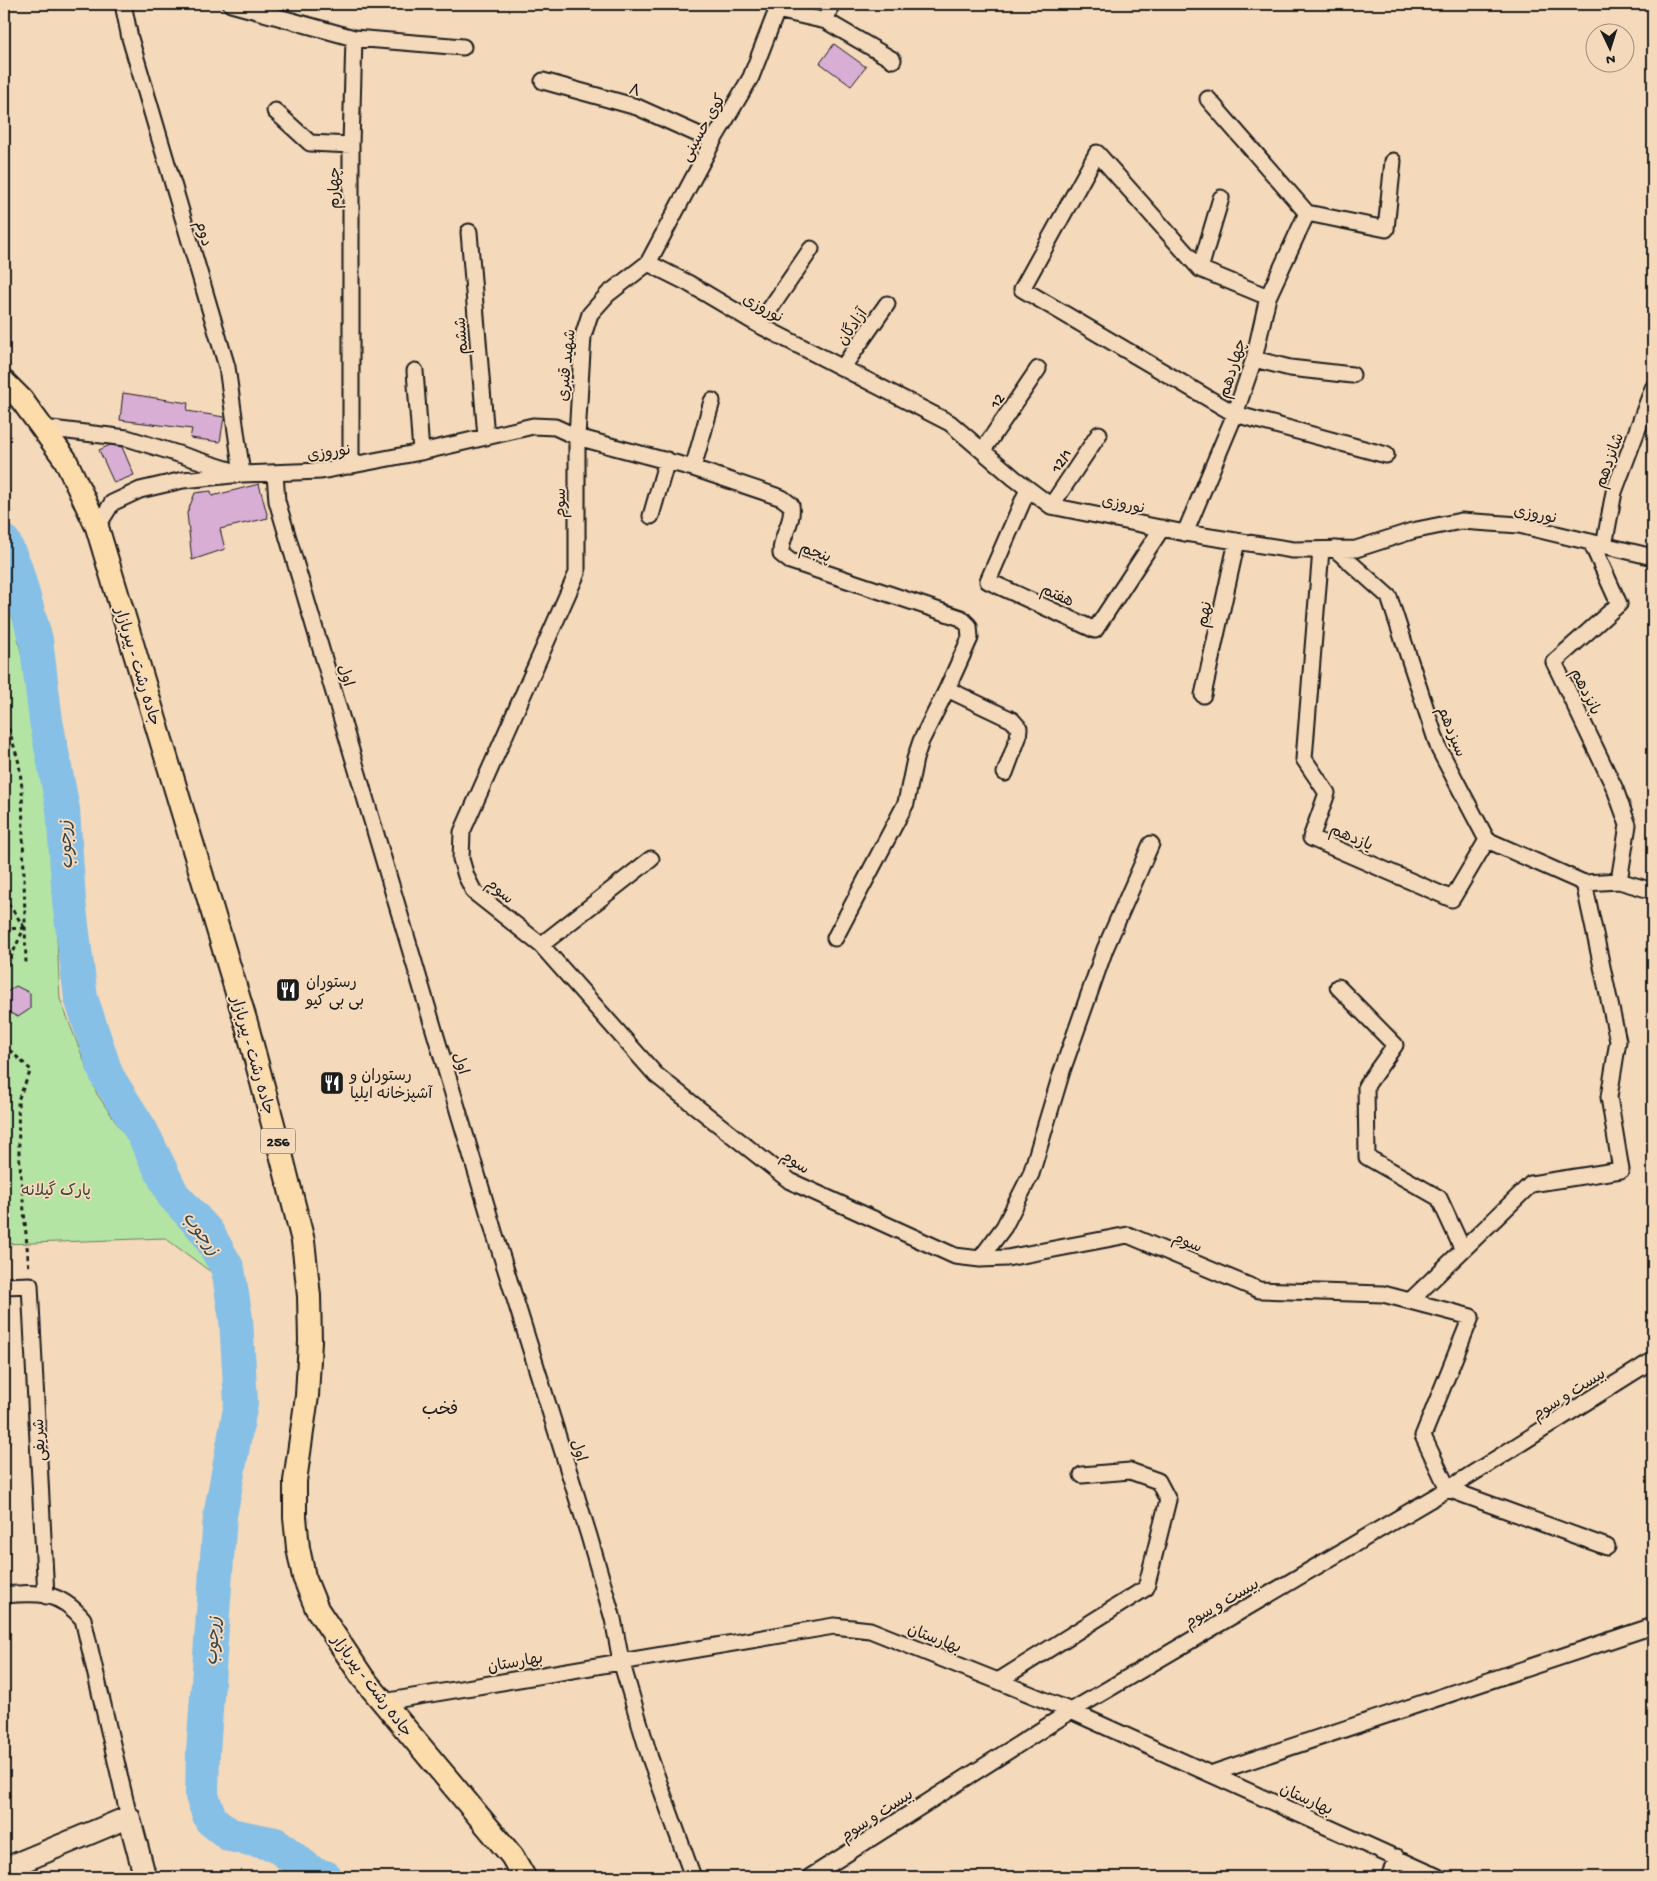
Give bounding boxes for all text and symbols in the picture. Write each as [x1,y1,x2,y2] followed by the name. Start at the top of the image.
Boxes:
[1584,22,1634,72] north arrow
[1606,50,1616,67] text: N
[626,82,642,103] street label: ۸
[678,91,732,166] street label: کوی حسینی
[327,167,346,209] street label: چهارم
[189,219,214,249] street label: دوم
[738,291,786,329] street label: نوروزی
[832,303,874,350] street label: آزادگان
[452,316,475,355] street label: ششم
[555,328,582,402] street label: شهید قنبری
[1216,337,1252,401] street label: چهاردهم
[986,391,1011,414] street label: 12
[1593,431,1630,491] street label: شانزدهم
[306,442,353,467] street label: نوروزی
[1048,446,1078,478] street label: 12/1
[553,488,572,518] street label: سوم
[1100,493,1147,520] street label: نوروزی
[1512,503,1559,530] street label: نوروزی
[796,540,833,569] street label: پنجم
[1037,581,1076,613] street label: هفتم
[1194,600,1218,629] street label: نهم
[108,604,163,729] street label: جاده رشت - پیربازار
[331,663,356,689] street label: اول
[1564,666,1603,719] street label: پانزدهم
[1431,704,1469,760] street label: سیزدهم
[56,819,79,870] water label: زرجوب
[1326,822,1375,857] street label: یازدهم
[481,876,516,910] street label: سوم
[304,975,364,1012] place label: رستوران بی بی کیو
[275,977,301,1003] restaurant icon: رستوران بی بی کیو
[224,992,277,1118] street label: جاده رشت - پیربازار
[446,1051,471,1077] street label: اول
[348,1068,433,1105] place label: رستوران و آشپزخانه ایلیا
[319,1070,345,1096] restaurant icon: رستوران و آشپزخانه ایلیا
[260,1128,296,1154] road number: 256
[776,1148,812,1180] street label: سوم
[21,1180,91,1202] park label: پارک گیلانه
[177,1209,224,1261] water label: زرجوب
[1169,1230,1204,1259] street label: سوم
[1530,1366,1610,1426] street label: بیست و سوم
[422,1400,458,1421] district label: فخب
[31,1418,52,1462] street label: شریفی
[564,1438,589,1464] street label: اول
[1182,1576,1263,1634] street label: بیست و سوم
[202,1615,227,1666] water label: زرجوب
[904,1621,963,1659] street label: بهارستان
[324,1631,415,1742] street label: جاده رشت - پیربازار
[486,1650,545,1679] street label: بهارستان
[1276,1781,1335,1821] street label: بهارستان
[838,1786,918,1848] street label: بیست و سوم

